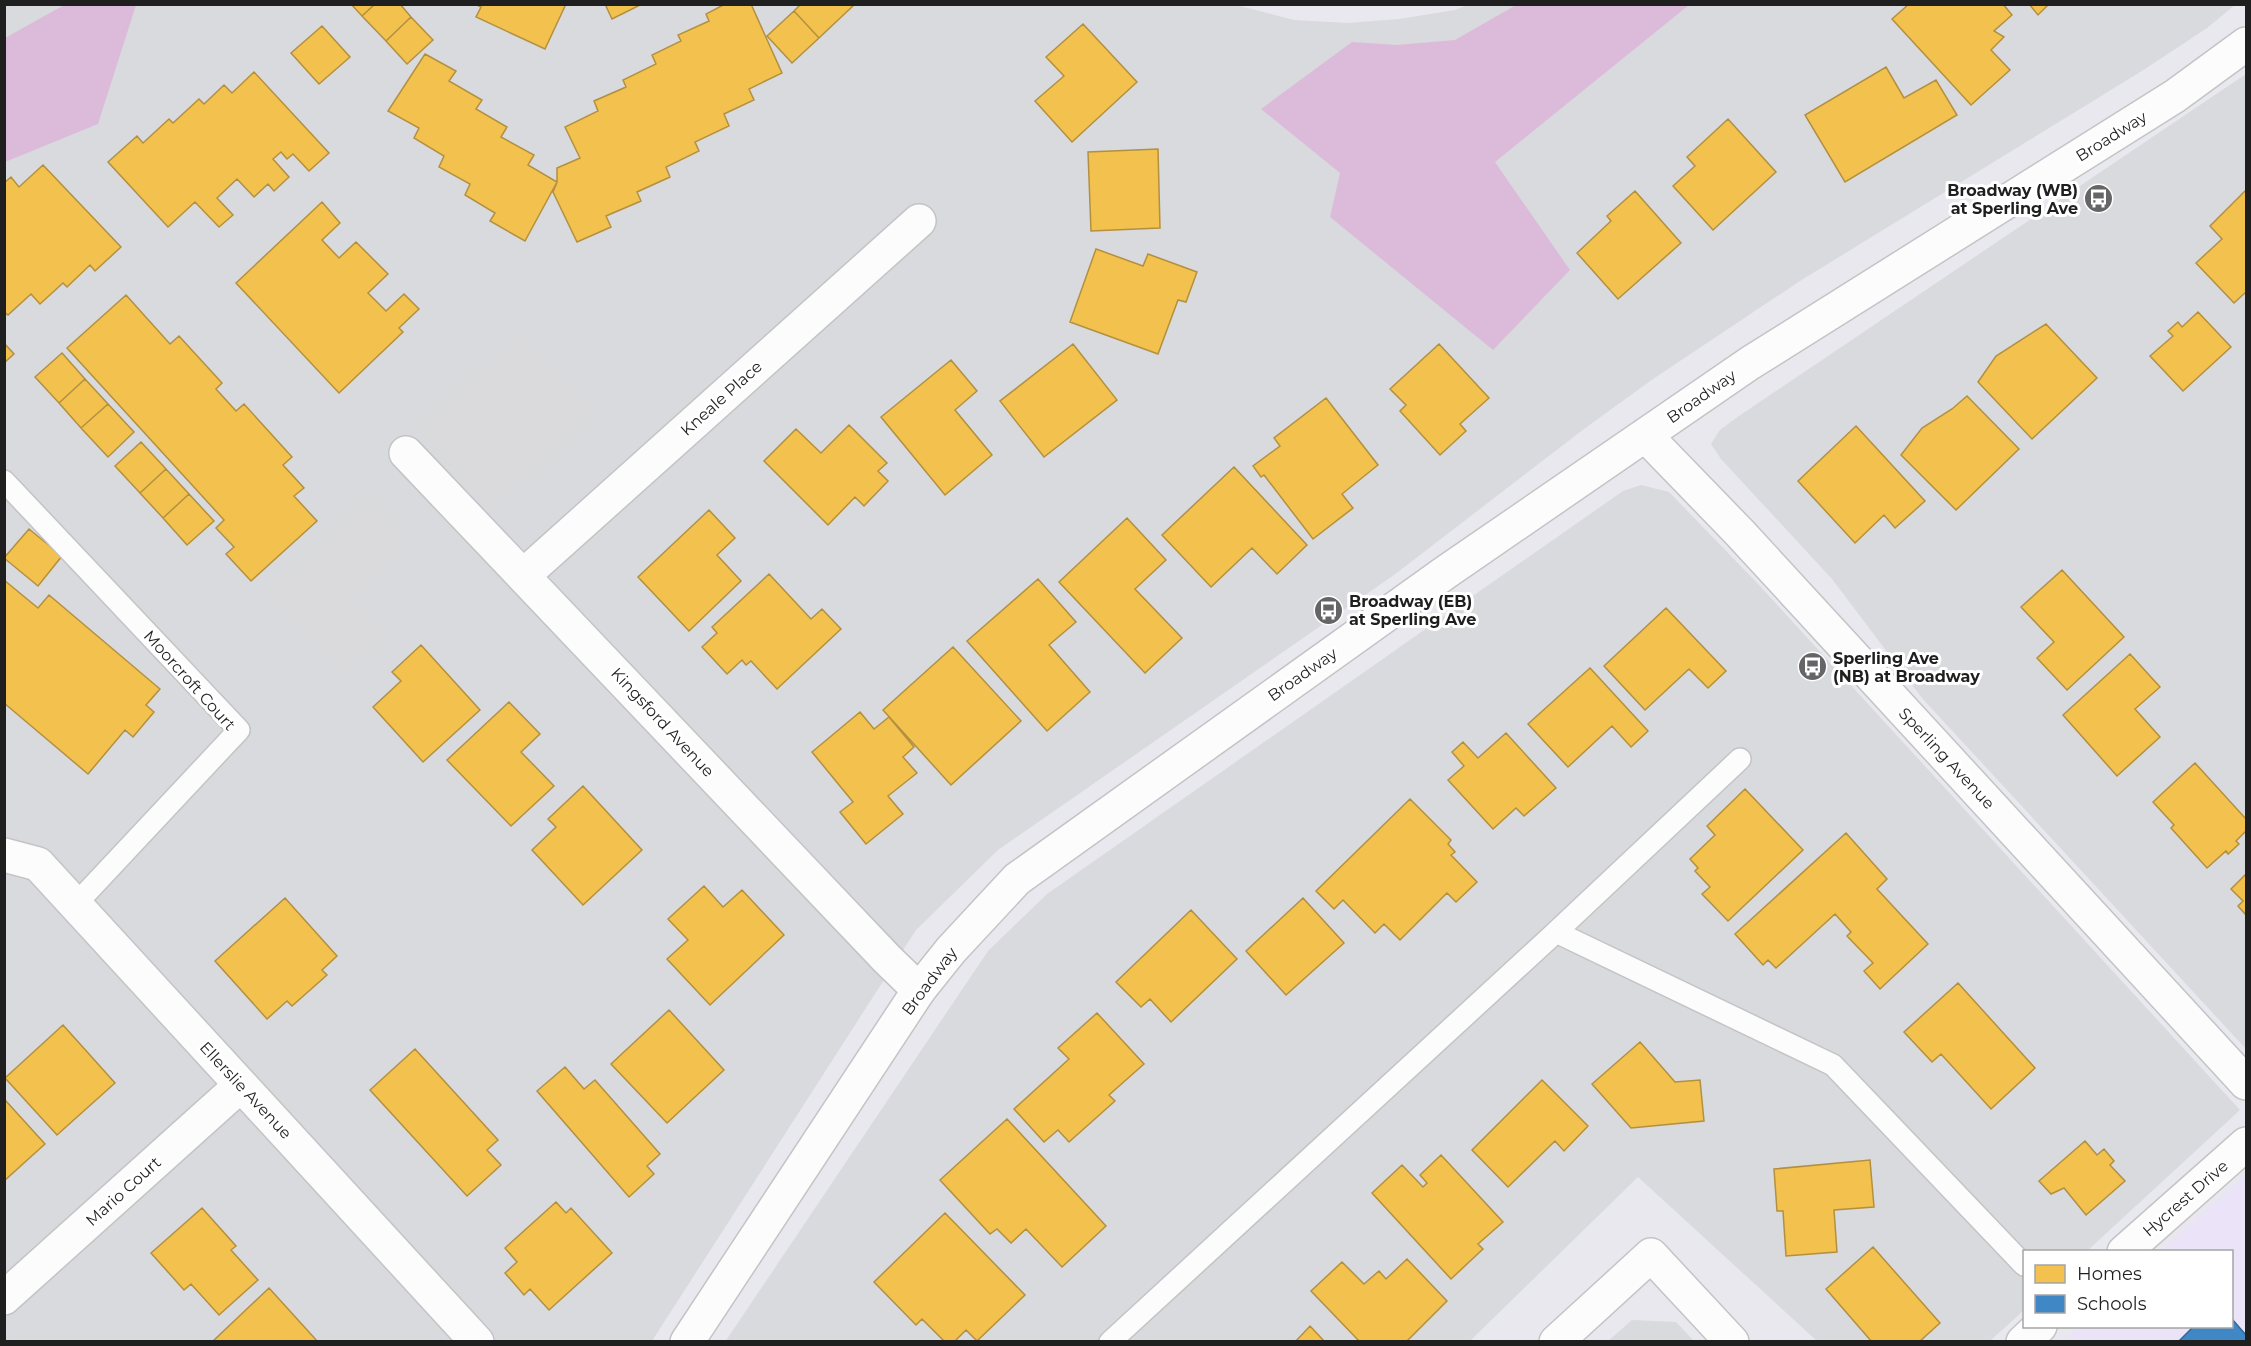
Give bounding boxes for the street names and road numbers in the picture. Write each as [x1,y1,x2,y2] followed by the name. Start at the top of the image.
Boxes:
[2072,107,2151,166] street label: Broadway
[677,357,766,440] street label: Kneale Place
[1663,365,1740,427] street label: Broadway
[140,626,240,735] street label: Moorcroft Court
[1264,643,1341,705] street label: Broadway
[607,664,718,781] street label: Kingsford Avenue
[1895,704,1998,813] street label: Sperling Avenue
[898,943,961,1019] street label: Broadway
[196,1038,296,1143] street label: Ellerslie Avenue
[82,1152,165,1230] street label: Mario Court
[2139,1156,2232,1241] street label: Hycrest Drive

